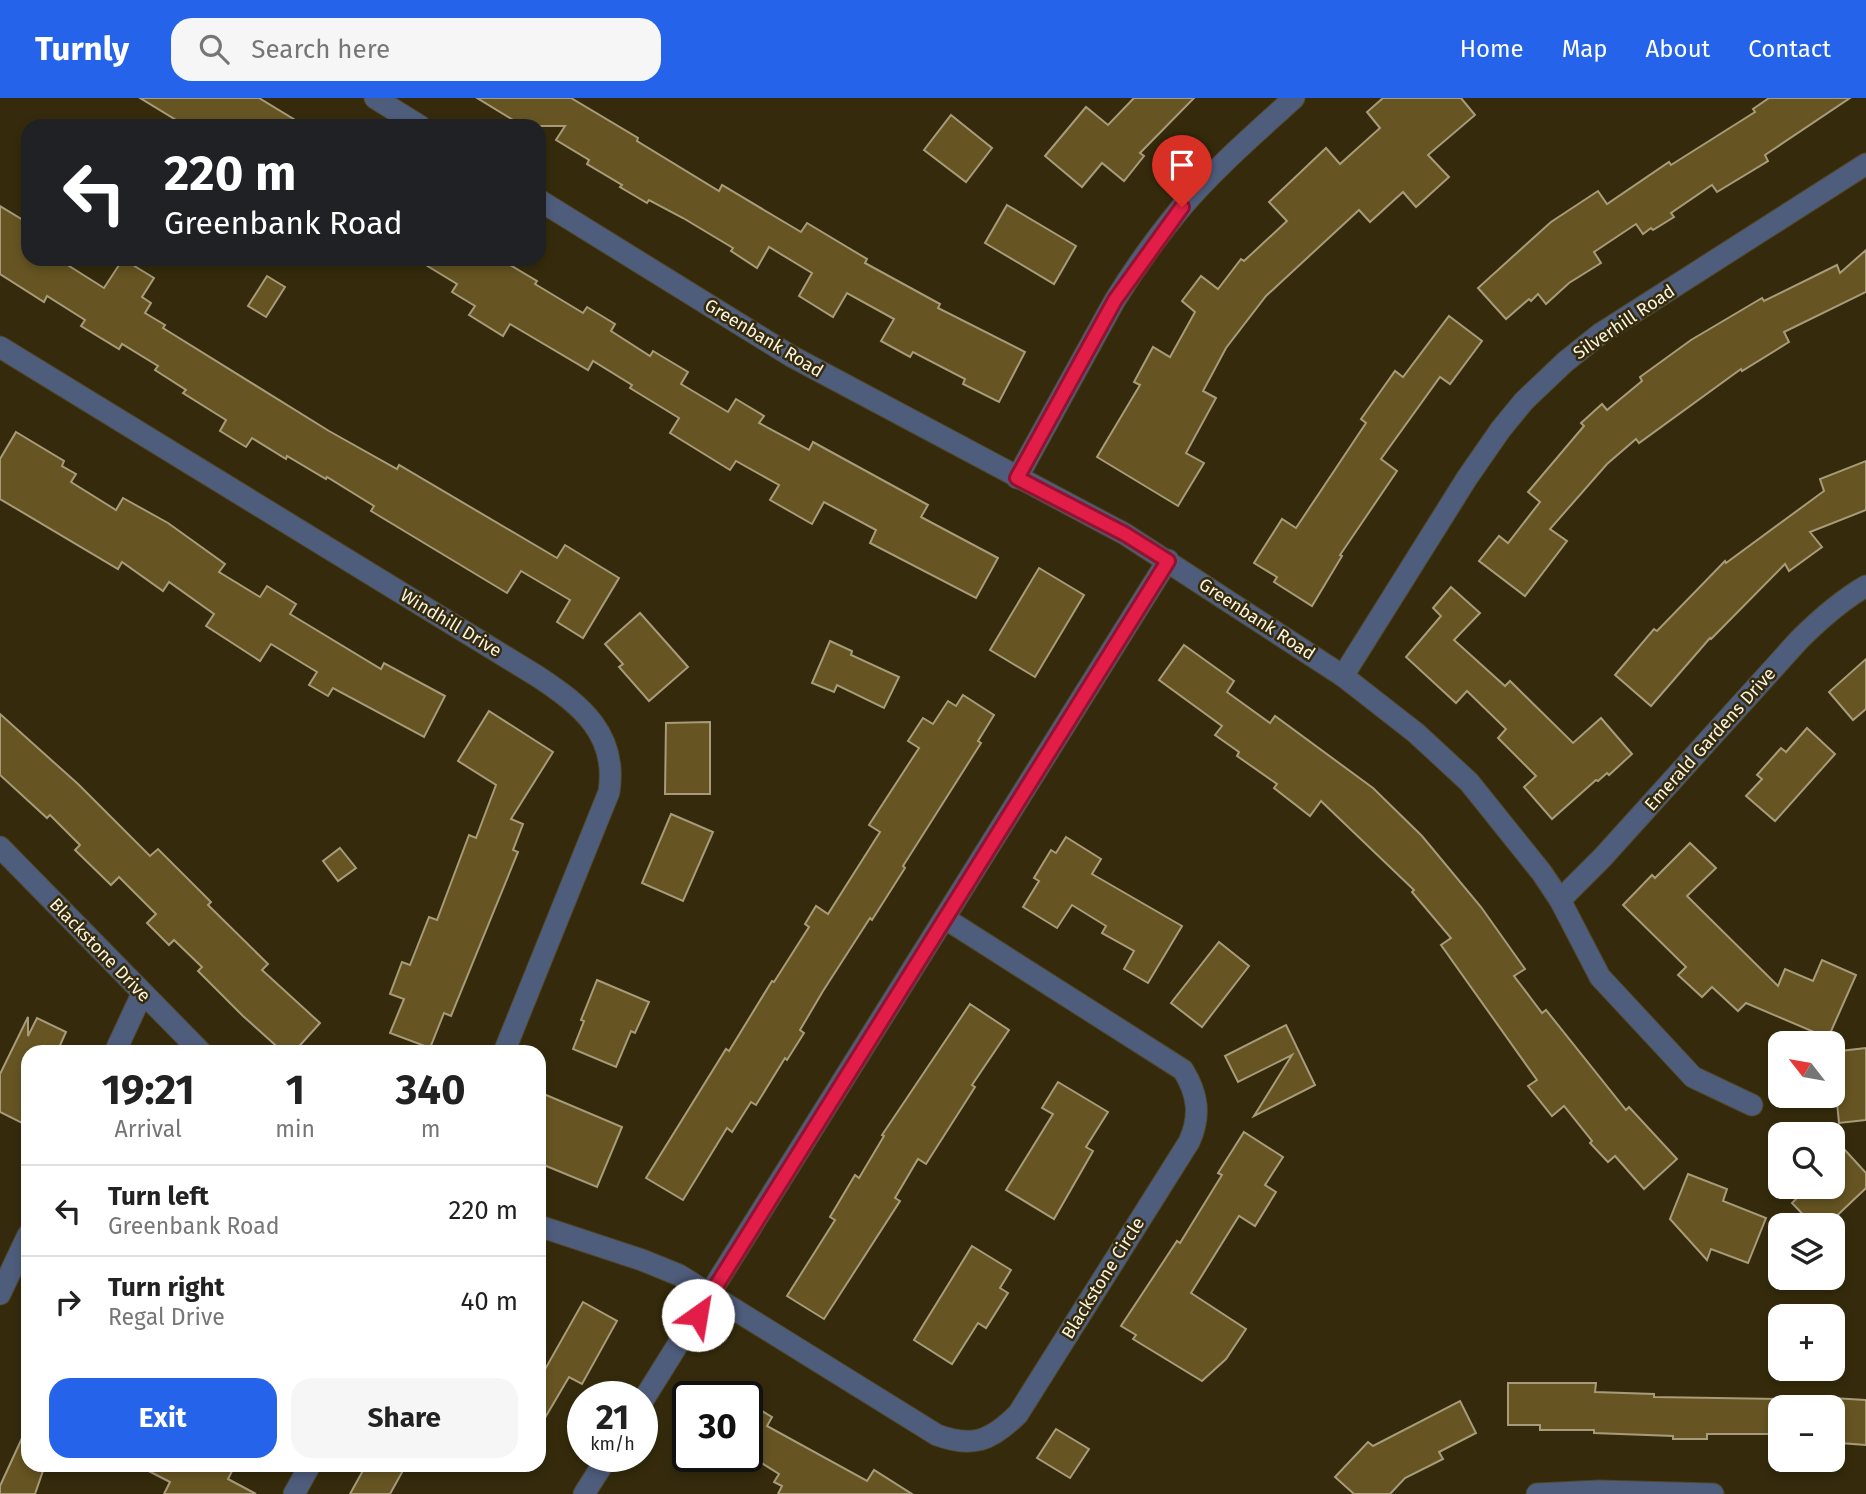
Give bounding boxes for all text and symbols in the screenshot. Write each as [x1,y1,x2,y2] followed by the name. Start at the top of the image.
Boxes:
[171,18,661,81] search box
[35,29,129,69] text: Turnly
[195,30,233,68] icon: search
[251,34,390,65] text: Search here
[1460,35,1524,63] text: Home
[1562,35,1608,63] text: Map
[1646,35,1710,63] text: About
[1748,35,1831,63] text: Contact
[1152,135,1212,207] pin
[164,144,296,203] text: 220 m
[1163,146,1201,184] icon: arrive
[49,147,140,238] icon: left
[164,204,403,242] text: Greenbank Road
[1569,280,1679,364] street label: Silverhill Road
[701,294,827,382] street label: Greenbank Road
[1195,573,1319,665] street label: Greenbank Road
[396,584,506,662] street label: Windhill Drive
[1640,663,1780,815] street label: Emerald Gardens Drive
[45,893,155,1007] street label: Blackstone Drive
[1768,1031,1844,1108] north arrow
[1768,1031,1845,1472] map controls
[101,1065,195,1115] text: 19:21
[285,1065,305,1115] text: 1
[395,1065,466,1115] text: 340
[114,1115,182,1143] text: Arrival
[275,1115,315,1143] text: min
[421,1115,440,1143] text: m
[1768,1122,1845,1199] button: search
[108,1181,209,1212] text: Turn left
[49,1192,87,1230] icon: left
[449,1195,518,1226] text: 220 m
[108,1212,280,1240] text: Greenbank Road
[1057,1213,1149,1343] street label: Blackstone Circle
[1768,1213,1845,1290] button: layers
[108,1272,225,1303] text: Turn right
[661,1278,735,1352] position arrow
[49,1283,87,1321] icon: right
[460,1286,518,1317] text: 40 m
[108,1303,225,1331] text: Regal Drive
[1768,1304,1845,1381] button: +
[49,1378,277,1458] button: Exit
[291,1378,518,1458] button: Share
[672,1381,763,1472] speed limit sign: 30
[1768,1395,1845,1472] button: −
[596,1396,629,1438] text: 21
[590,1433,635,1455] text: km/h

